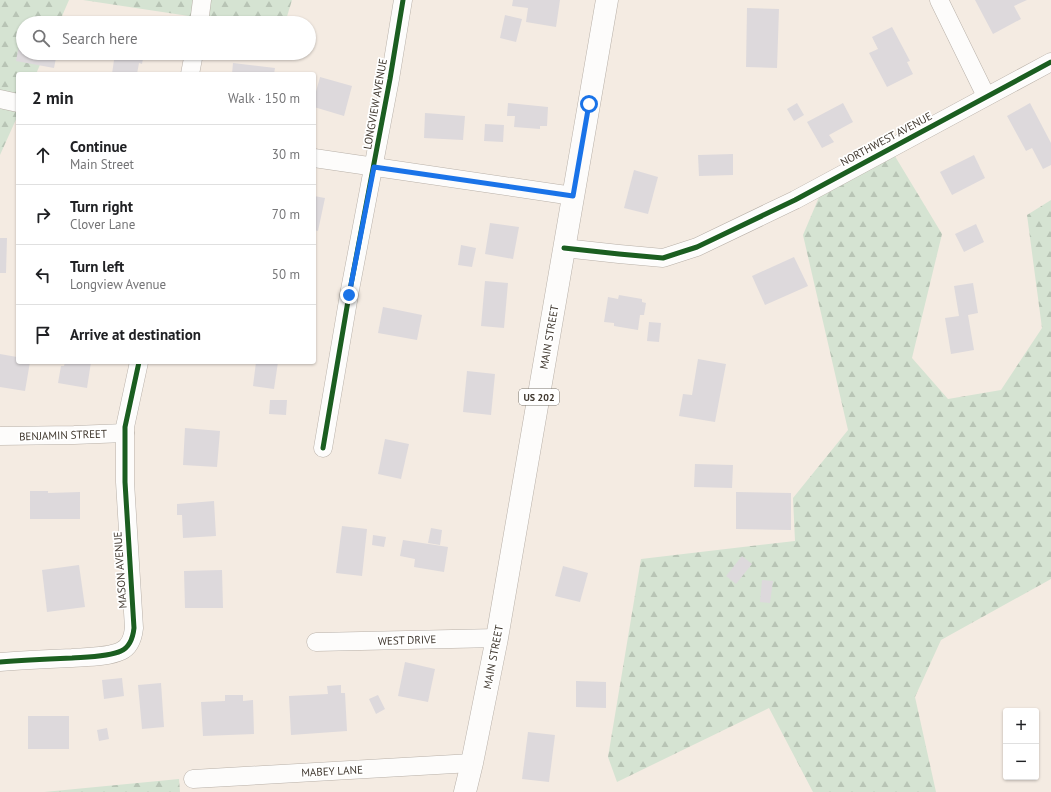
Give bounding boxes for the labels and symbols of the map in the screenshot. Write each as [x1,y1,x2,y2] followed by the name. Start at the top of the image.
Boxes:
[360,57,390,150] street label: LONGVIEW AVENUE
[580,95,598,113] route start
[838,109,934,169] street label: NORTHWEST AVENUE
[340,286,358,304] route end
[536,304,562,370] street label: MAIN STREET
[519,389,559,405] road number: US 202
[19,426,107,444] street label: BENJAMIN STREET
[110,531,130,609] street label: MASON AVENUE
[480,624,506,690] street label: MAIN STREET
[378,632,437,648] street label: WEST DRIVE
[301,762,363,780] street label: MABEY LANE

